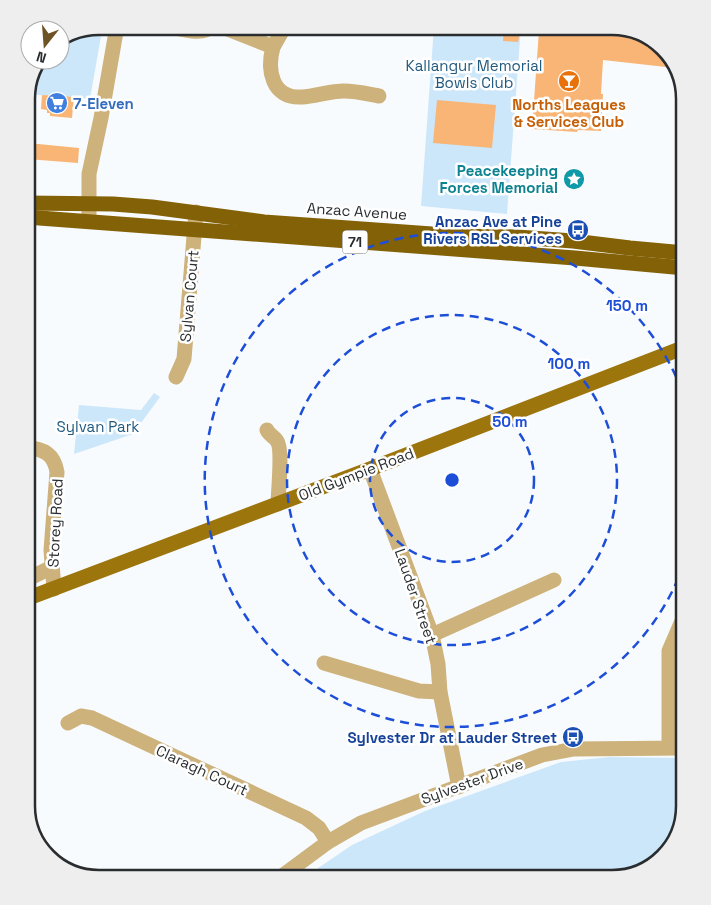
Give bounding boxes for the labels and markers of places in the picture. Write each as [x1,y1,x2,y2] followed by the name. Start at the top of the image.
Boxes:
[557,69,581,93] bar icon: Norths Leagues & Services Club
[45,91,69,115] supermarket icon: 7-Eleven
[73,94,134,113] place label: 7-Eleven
[512,95,626,131] place label: Norths Leagues & Services Club
[440,161,558,197] place label: Peacekeeping Forces Memorial
[562,167,586,191] place icon: Peacekeeping Forces Memorial
[423,212,562,248] place label: Anzac Ave at Pine Rivers RSL Services
[566,218,590,242] bus stop icon: Anzac Ave at Pine Rivers RSL Services
[443,471,461,489] centre of rings
[561,725,585,749] bus stop icon: Sylvester Dr at Lauder Street
[347,728,557,747] place label: Sylvester Dr at Lauder Street

